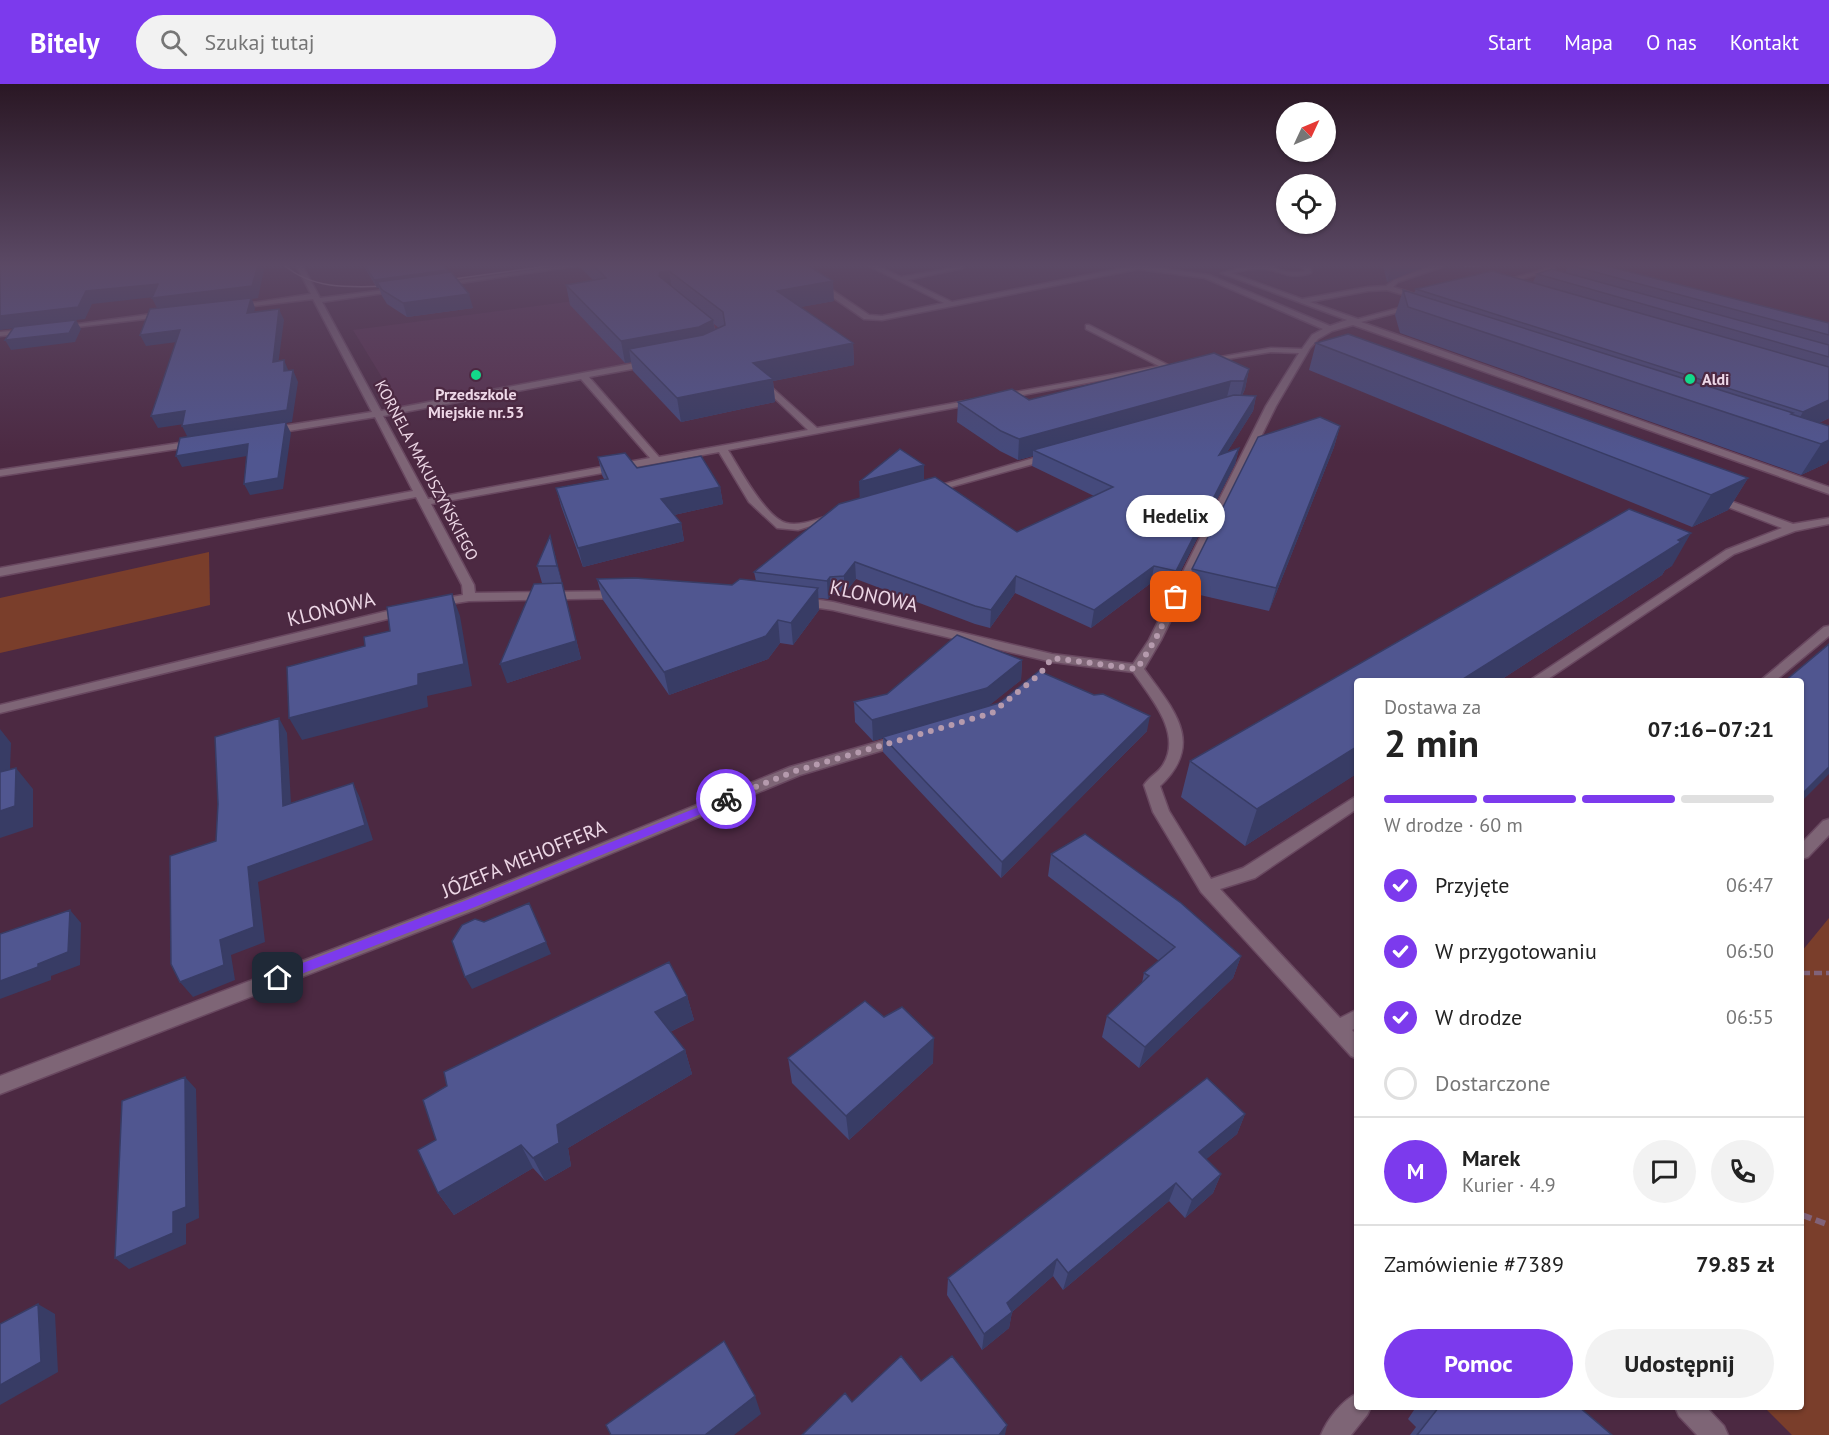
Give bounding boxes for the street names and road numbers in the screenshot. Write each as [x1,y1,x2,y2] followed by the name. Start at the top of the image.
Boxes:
[371,377,483,564] street label: KORNELA MAKUSZYŃSKIEGO
[828,574,921,618] street label: KLONOWA
[285,586,378,632] street label: KLONOWA
[437,814,610,904] street label: JÓZEFA MEHOFFERA

